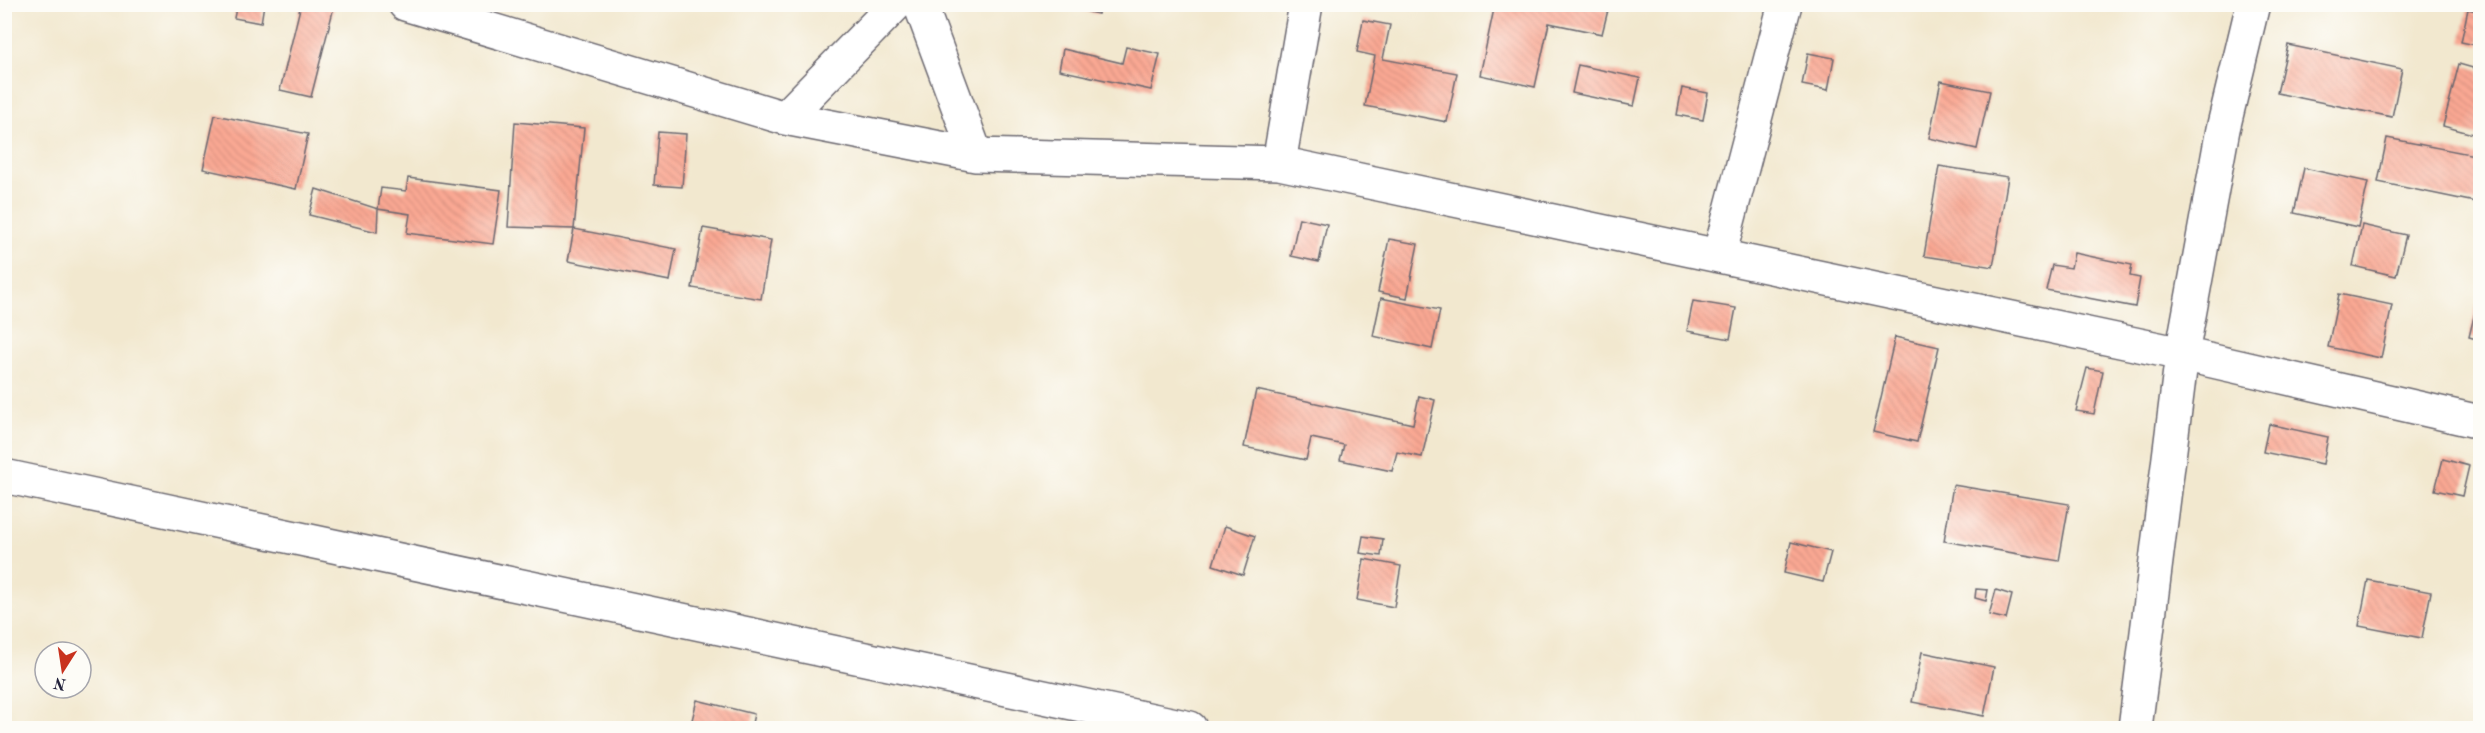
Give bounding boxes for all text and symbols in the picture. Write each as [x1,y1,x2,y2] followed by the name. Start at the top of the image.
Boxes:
[33,640,93,700] north arrow
[52,673,68,692] text: N

